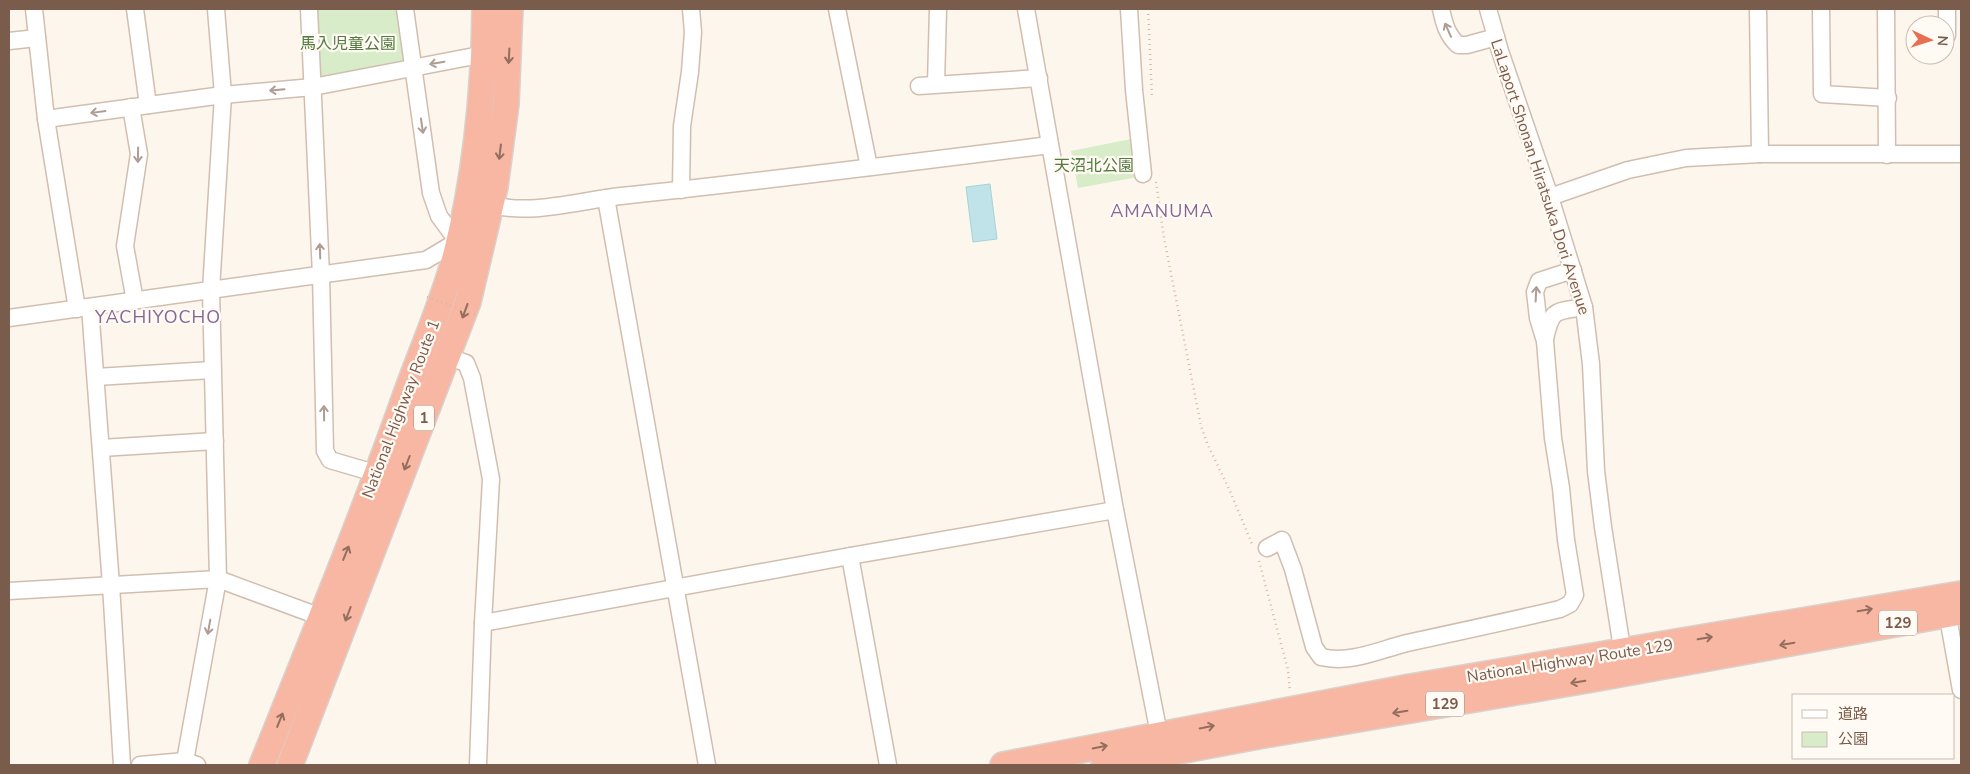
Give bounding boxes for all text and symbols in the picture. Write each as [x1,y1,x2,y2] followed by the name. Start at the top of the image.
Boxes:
[1905,15,1955,65] north arrow
[1442,23,1452,38] one-way arrow
[300,33,396,55] park label: 馬入児童公園
[1933,35,1952,47] text: N
[1485,36,1595,318] street label: LaLaport Shonan Hiratsuka Dori Avenue
[505,48,514,64] one-way arrow
[429,58,445,68] one-way arrow
[269,86,285,95] one-way arrow
[90,107,106,117] one-way arrow
[417,118,427,134] one-way arrow
[495,144,505,160] one-way arrow
[133,147,143,163] one-way arrow
[1054,155,1134,177] park label: 天沼北公園
[1110,199,1214,223] district label: AMANUMA
[315,243,325,259] one-way arrow
[1532,287,1541,303] one-way arrow
[460,302,469,318] one-way arrow
[94,305,221,329] district label: YACHIYOCHO
[358,317,444,501] street label: National Highway Route 1
[319,405,329,422] one-way arrow
[414,406,434,430] road number: 1
[402,454,411,470] one-way arrow
[342,546,352,561] one-way arrow
[1856,605,1872,615] one-way arrow
[343,606,353,621] one-way arrow
[1879,610,1917,636] road number: 129
[204,619,214,635] one-way arrow
[1696,633,1712,643] one-way arrow
[1465,634,1675,688] street label: National Highway Route 129
[1780,639,1796,649] one-way arrow
[1570,677,1586,687] one-way arrow
[1426,692,1464,716] road number: 129
[1792,694,1955,759] legend
[1838,704,1868,724] text: 道路
[1393,707,1409,717] one-way arrow
[275,713,285,728] one-way arrow
[1199,721,1215,731] one-way arrow
[1838,729,1868,749] text: 公園
[1092,742,1108,751] one-way arrow

